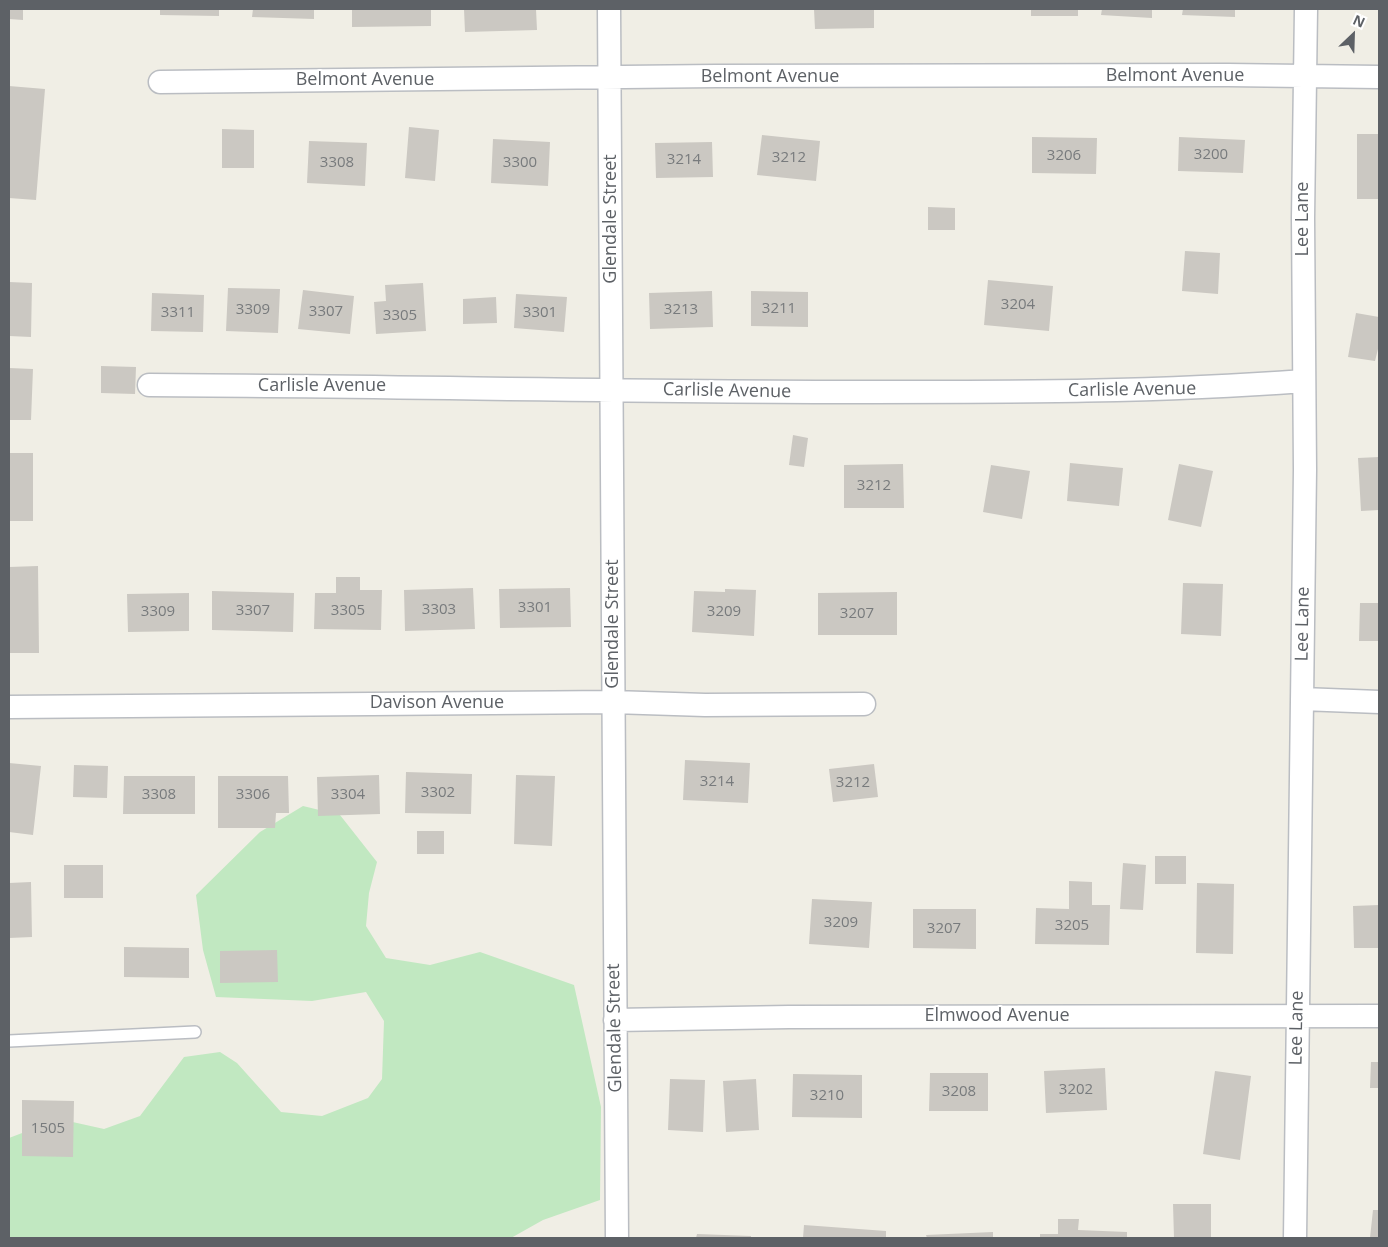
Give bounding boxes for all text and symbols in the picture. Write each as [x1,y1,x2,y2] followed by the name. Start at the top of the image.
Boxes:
[1328,10,1378,60] north arrow
[1350,10,1368,32] text: N
[1106,65,1244,87] street label: Belmont Avenue
[701,66,839,88] street label: Belmont Avenue
[296,69,434,91] street label: Belmont Avenue
[1194,146,1228,164] house number: 3200
[1047,147,1081,165] house number: 3206
[772,149,806,167] house number: 3212
[667,151,701,169] house number: 3214
[320,154,354,172] house number: 3308
[503,154,537,172] house number: 3300
[600,154,622,284] street label: Glendale Street
[1292,182,1314,256] street label: Lee Lane
[1001,296,1035,314] house number: 3204
[762,300,796,318] house number: 3211
[236,301,270,319] house number: 3309
[664,301,698,319] house number: 3213
[309,303,343,321] house number: 3307
[161,304,195,322] house number: 3311
[523,304,557,322] house number: 3301
[383,307,417,325] house number: 3305
[258,375,386,397] street label: Carlisle Avenue
[1068,378,1196,402] street label: Carlisle Avenue
[663,379,791,403] street label: Carlisle Avenue
[857,477,891,495] house number: 3212
[602,559,624,689] street label: Glendale Street
[1292,586,1314,662] street label: Lee Lane
[518,599,552,617] house number: 3301
[422,601,456,619] house number: 3303
[236,602,270,620] house number: 3307
[331,602,365,620] house number: 3305
[141,603,175,621] house number: 3309
[707,603,741,621] house number: 3209
[840,605,874,623] house number: 3207
[370,692,504,714] street label: Davison Avenue
[700,773,734,791] house number: 3214
[836,774,870,792] house number: 3212
[421,784,455,802] house number: 3302
[142,786,176,804] house number: 3308
[236,786,270,804] house number: 3306
[331,786,365,804] house number: 3304
[824,914,858,932] house number: 3209
[1055,917,1089,935] house number: 3205
[927,920,961,938] house number: 3207
[603,963,627,1093] street label: Glendale Street
[1286,990,1308,1066] street label: Lee Lane
[924,1005,1070,1027] street label: Elmwood Avenue
[1059,1081,1093,1099] house number: 3202
[942,1083,976,1101] house number: 3208
[810,1087,844,1105] house number: 3210
[31,1120,65,1138] house number: 1505

